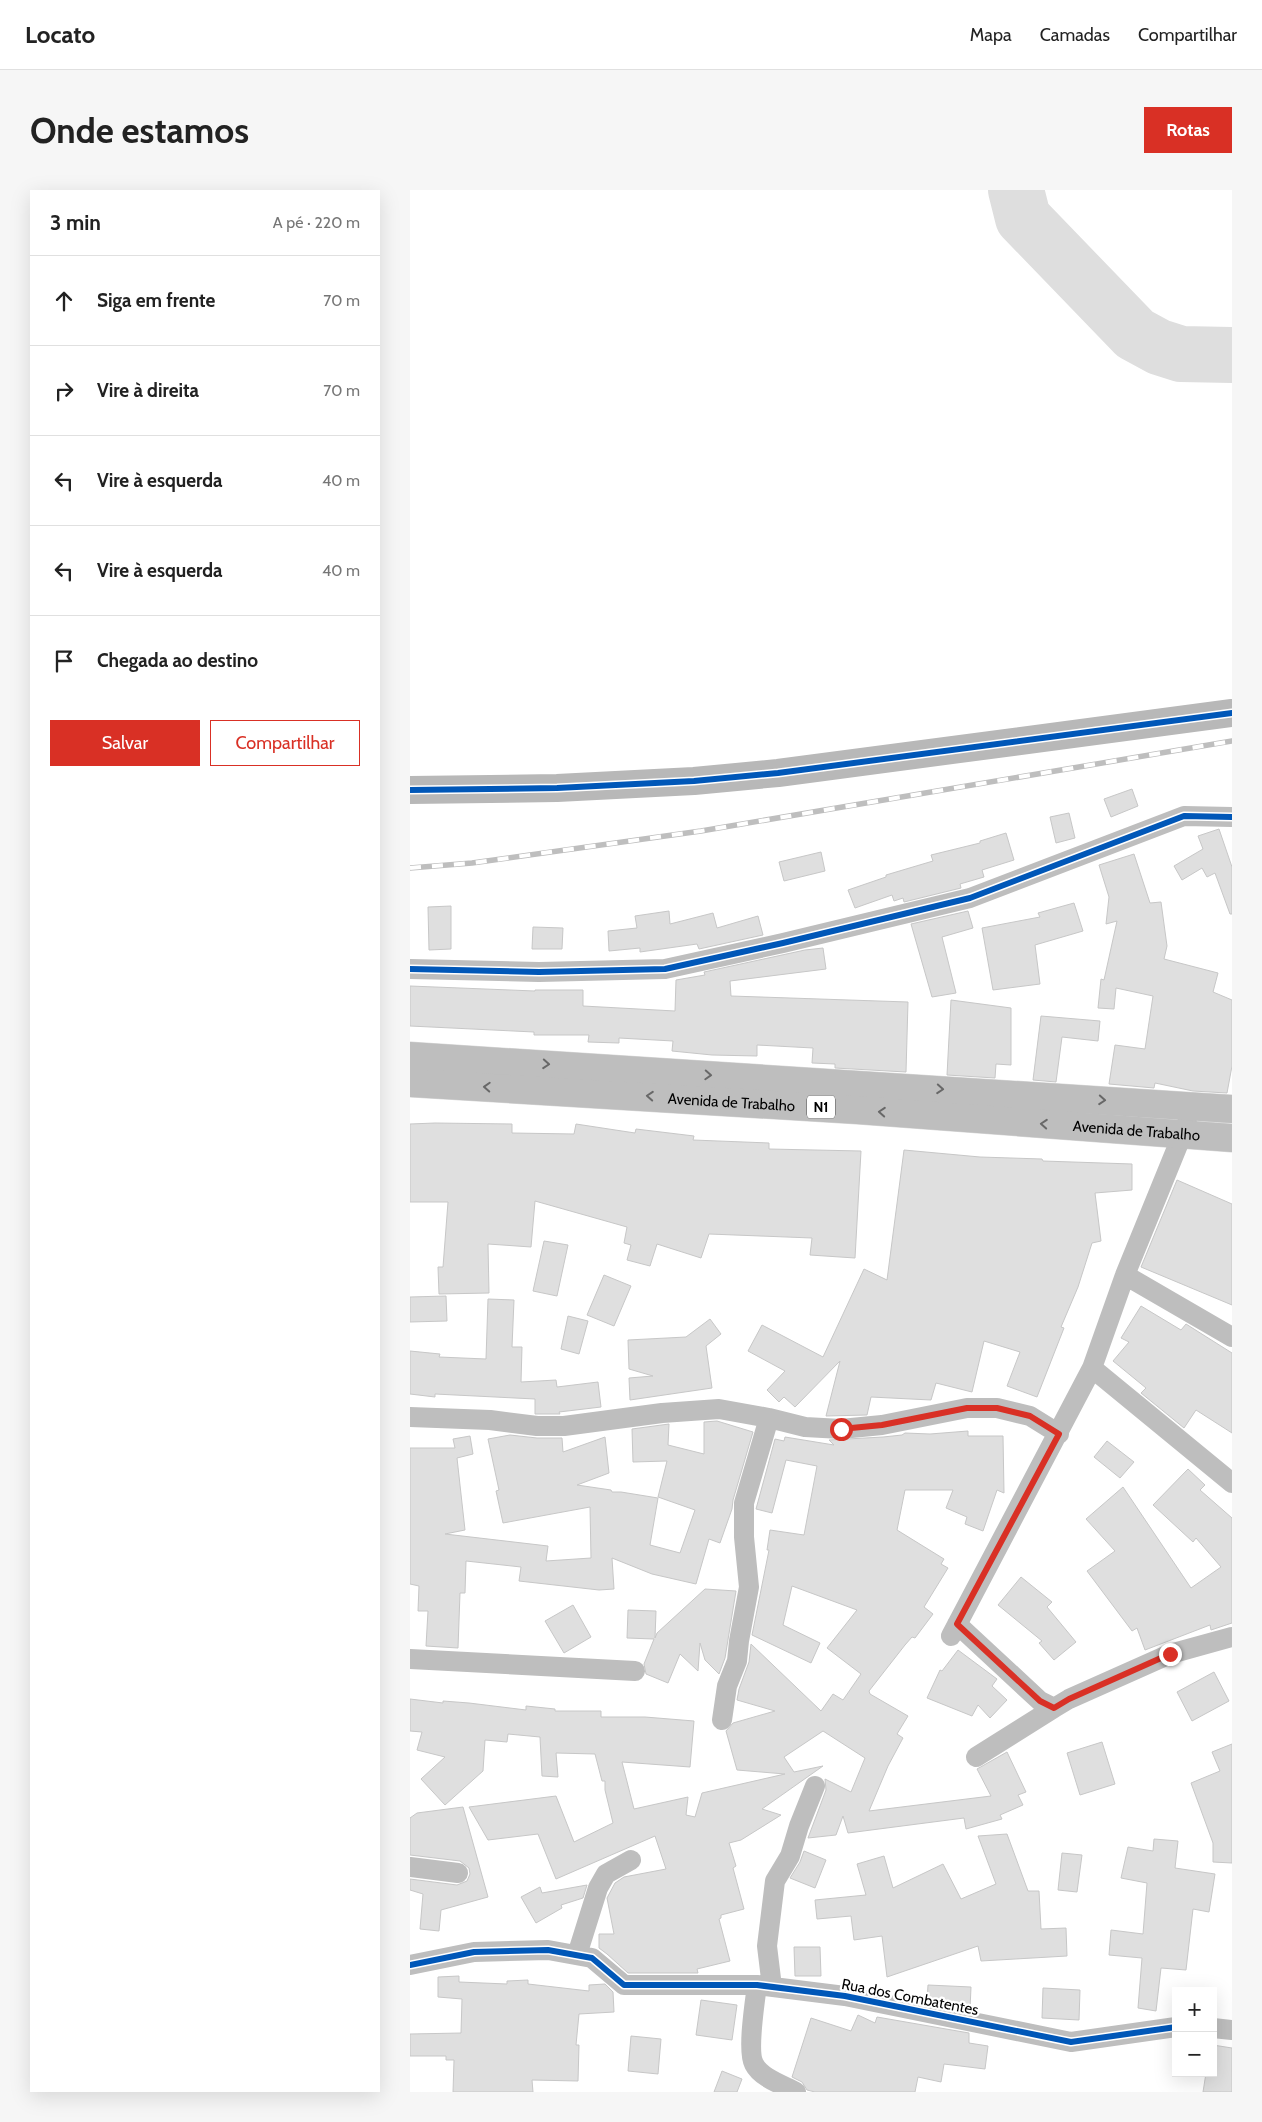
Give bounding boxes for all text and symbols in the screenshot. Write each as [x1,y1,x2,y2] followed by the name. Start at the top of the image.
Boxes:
[25,20,95,49] text: Locato
[970,24,1012,46] text: Mapa
[1040,24,1110,46] text: Camadas
[1138,24,1237,46] text: Compartilhar
[1144,107,1232,153] button: Rotas
[30,109,249,152] text: Onde estamos
[50,210,101,235] text: 3 min
[273,213,360,232] text: A pé · 220 m
[50,287,78,315] icon: ahead
[97,289,215,312] text: Siga em frente
[323,291,360,310] text: 70 m
[50,377,78,405] icon: right
[97,379,199,402] text: Vire à direita
[323,381,360,400] text: 70 m
[50,467,78,495] icon: left
[97,469,223,492] text: Vire à esquerda
[322,471,360,490] text: 40 m
[50,557,78,585] icon: left
[97,559,223,582] text: Vire à esquerda
[322,561,360,580] text: 40 m
[50,647,78,675] icon: arrive
[97,649,258,672] text: Chegada ao destino
[50,720,200,766] button: Salvar
[210,720,360,766] button: Compartilhar
[542,1059,550,1070] one-way arrow
[704,1069,712,1080] one-way arrow
[483,1082,491,1093] one-way arrow
[936,1084,944,1095] one-way arrow
[667,1090,796,1115] street label: Avenida de Trabalho
[645,1091,653,1102] one-way arrow
[1099,1095,1107,1106] one-way arrow
[807,1096,835,1119] road number: N1
[877,1106,885,1117] one-way arrow
[1072,1117,1201,1145] street label: Avenida de Trabalho
[1039,1118,1047,1129] one-way arrow
[830,1418,853,1441] route start
[1159,1643,1182,1666] route end
[840,1975,980,2019] street label: Rua dos Combatentes
[1172,1987,1217,2077] map controls
[1172,1987,1217,2032] button: +
[1172,2032,1217,2077] button: −

